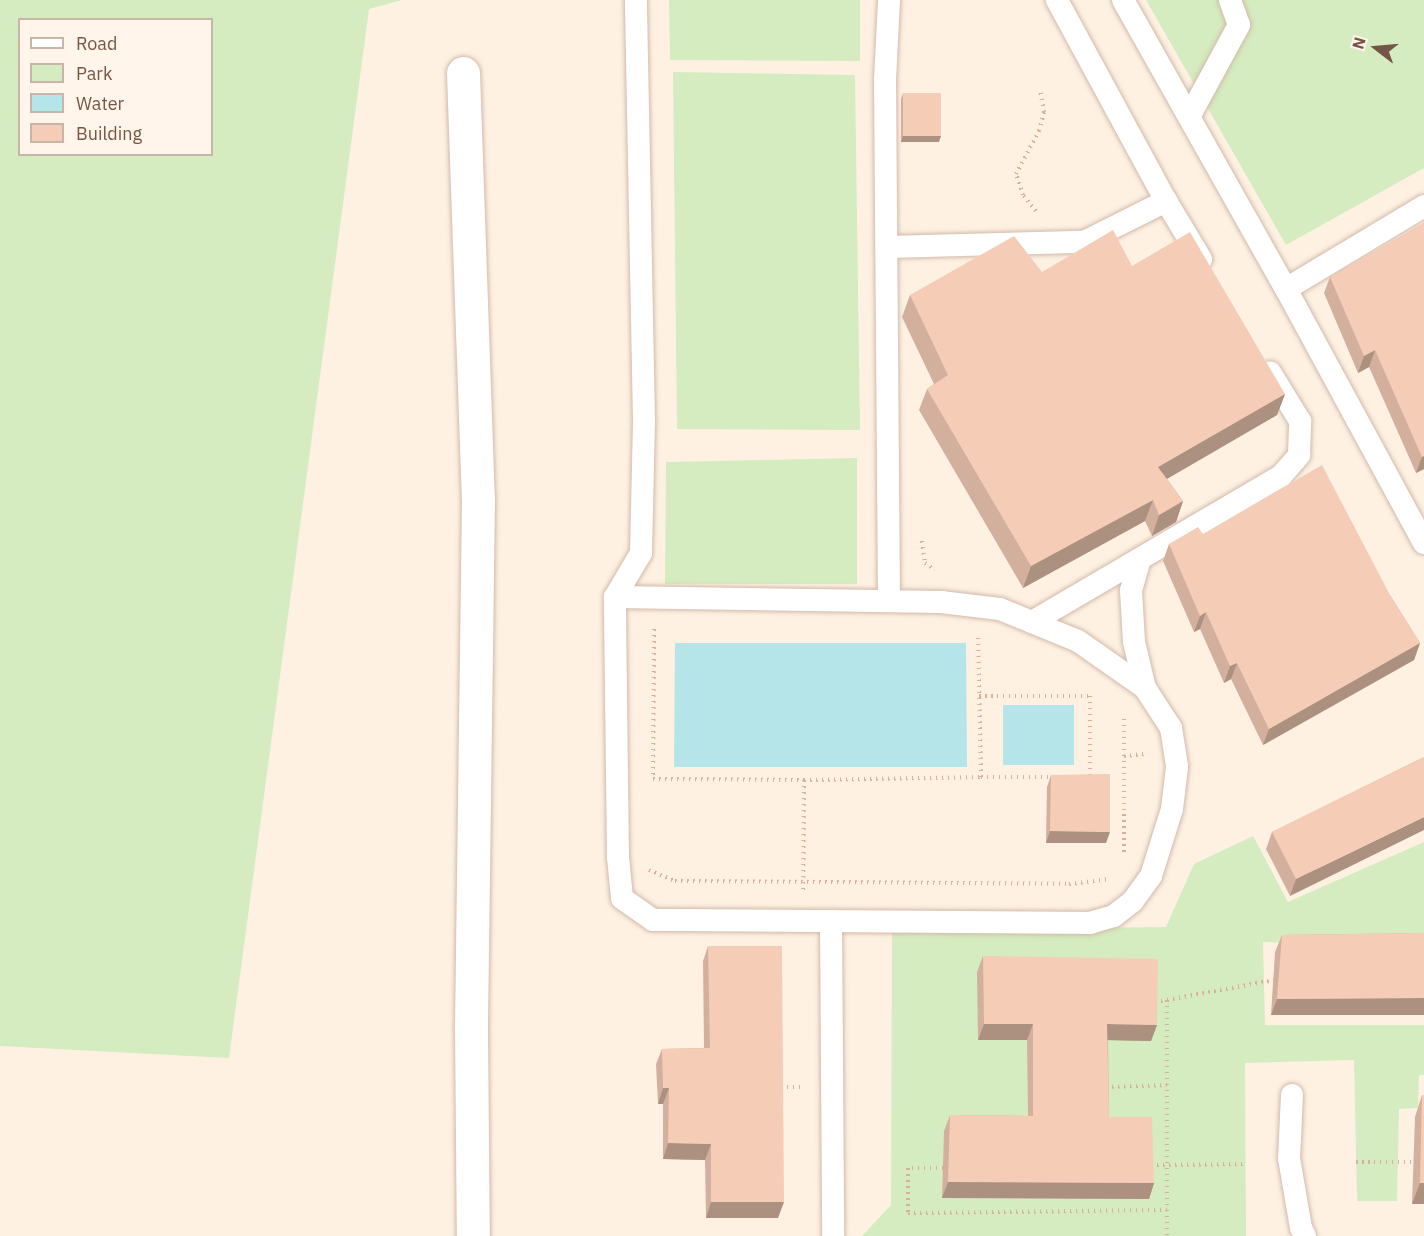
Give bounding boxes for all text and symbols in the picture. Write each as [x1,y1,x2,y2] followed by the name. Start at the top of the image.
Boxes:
[18,18,213,156] legend
[1346,18,1406,78] north arrow
[76,32,117,55] text: Road
[1347,35,1370,51] text: N
[76,62,112,85] text: Park
[76,92,124,115] text: Water
[76,122,142,145] text: Building

